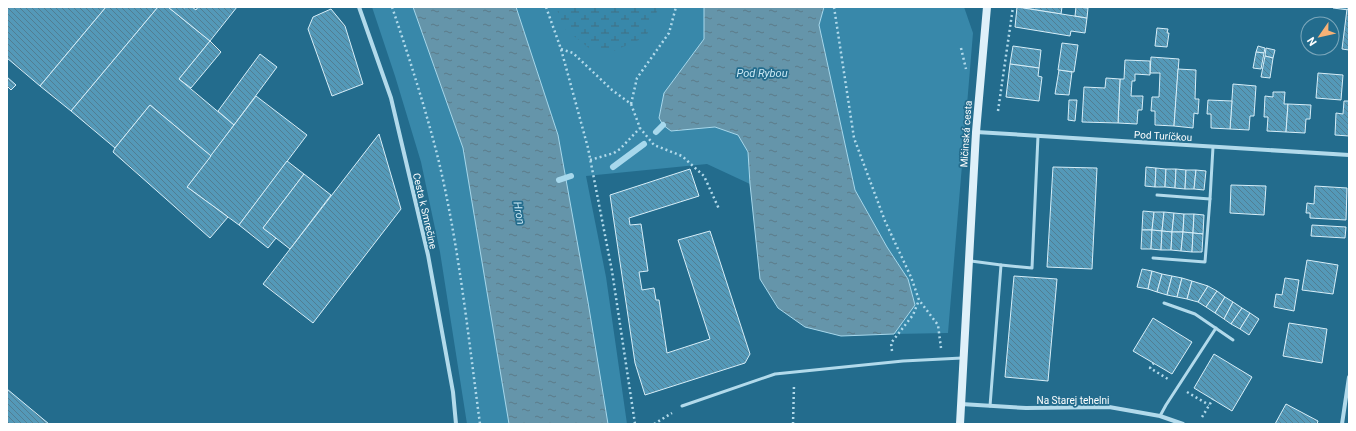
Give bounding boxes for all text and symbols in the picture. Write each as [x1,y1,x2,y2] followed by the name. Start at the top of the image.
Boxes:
[1300,16,1340,56] north arrow
[1304,34,1320,48] text: N
[736,67,788,80] water label: Pod Rybou
[958,100,974,168] street label: Mičinská cesta
[1134,129,1192,143] street label: Pod Turíčkou
[411,172,439,250] street label: Cesta k Smrečine
[511,200,527,226] water label: Hron
[1037,395,1109,406] street label: Na Starej tehelni

